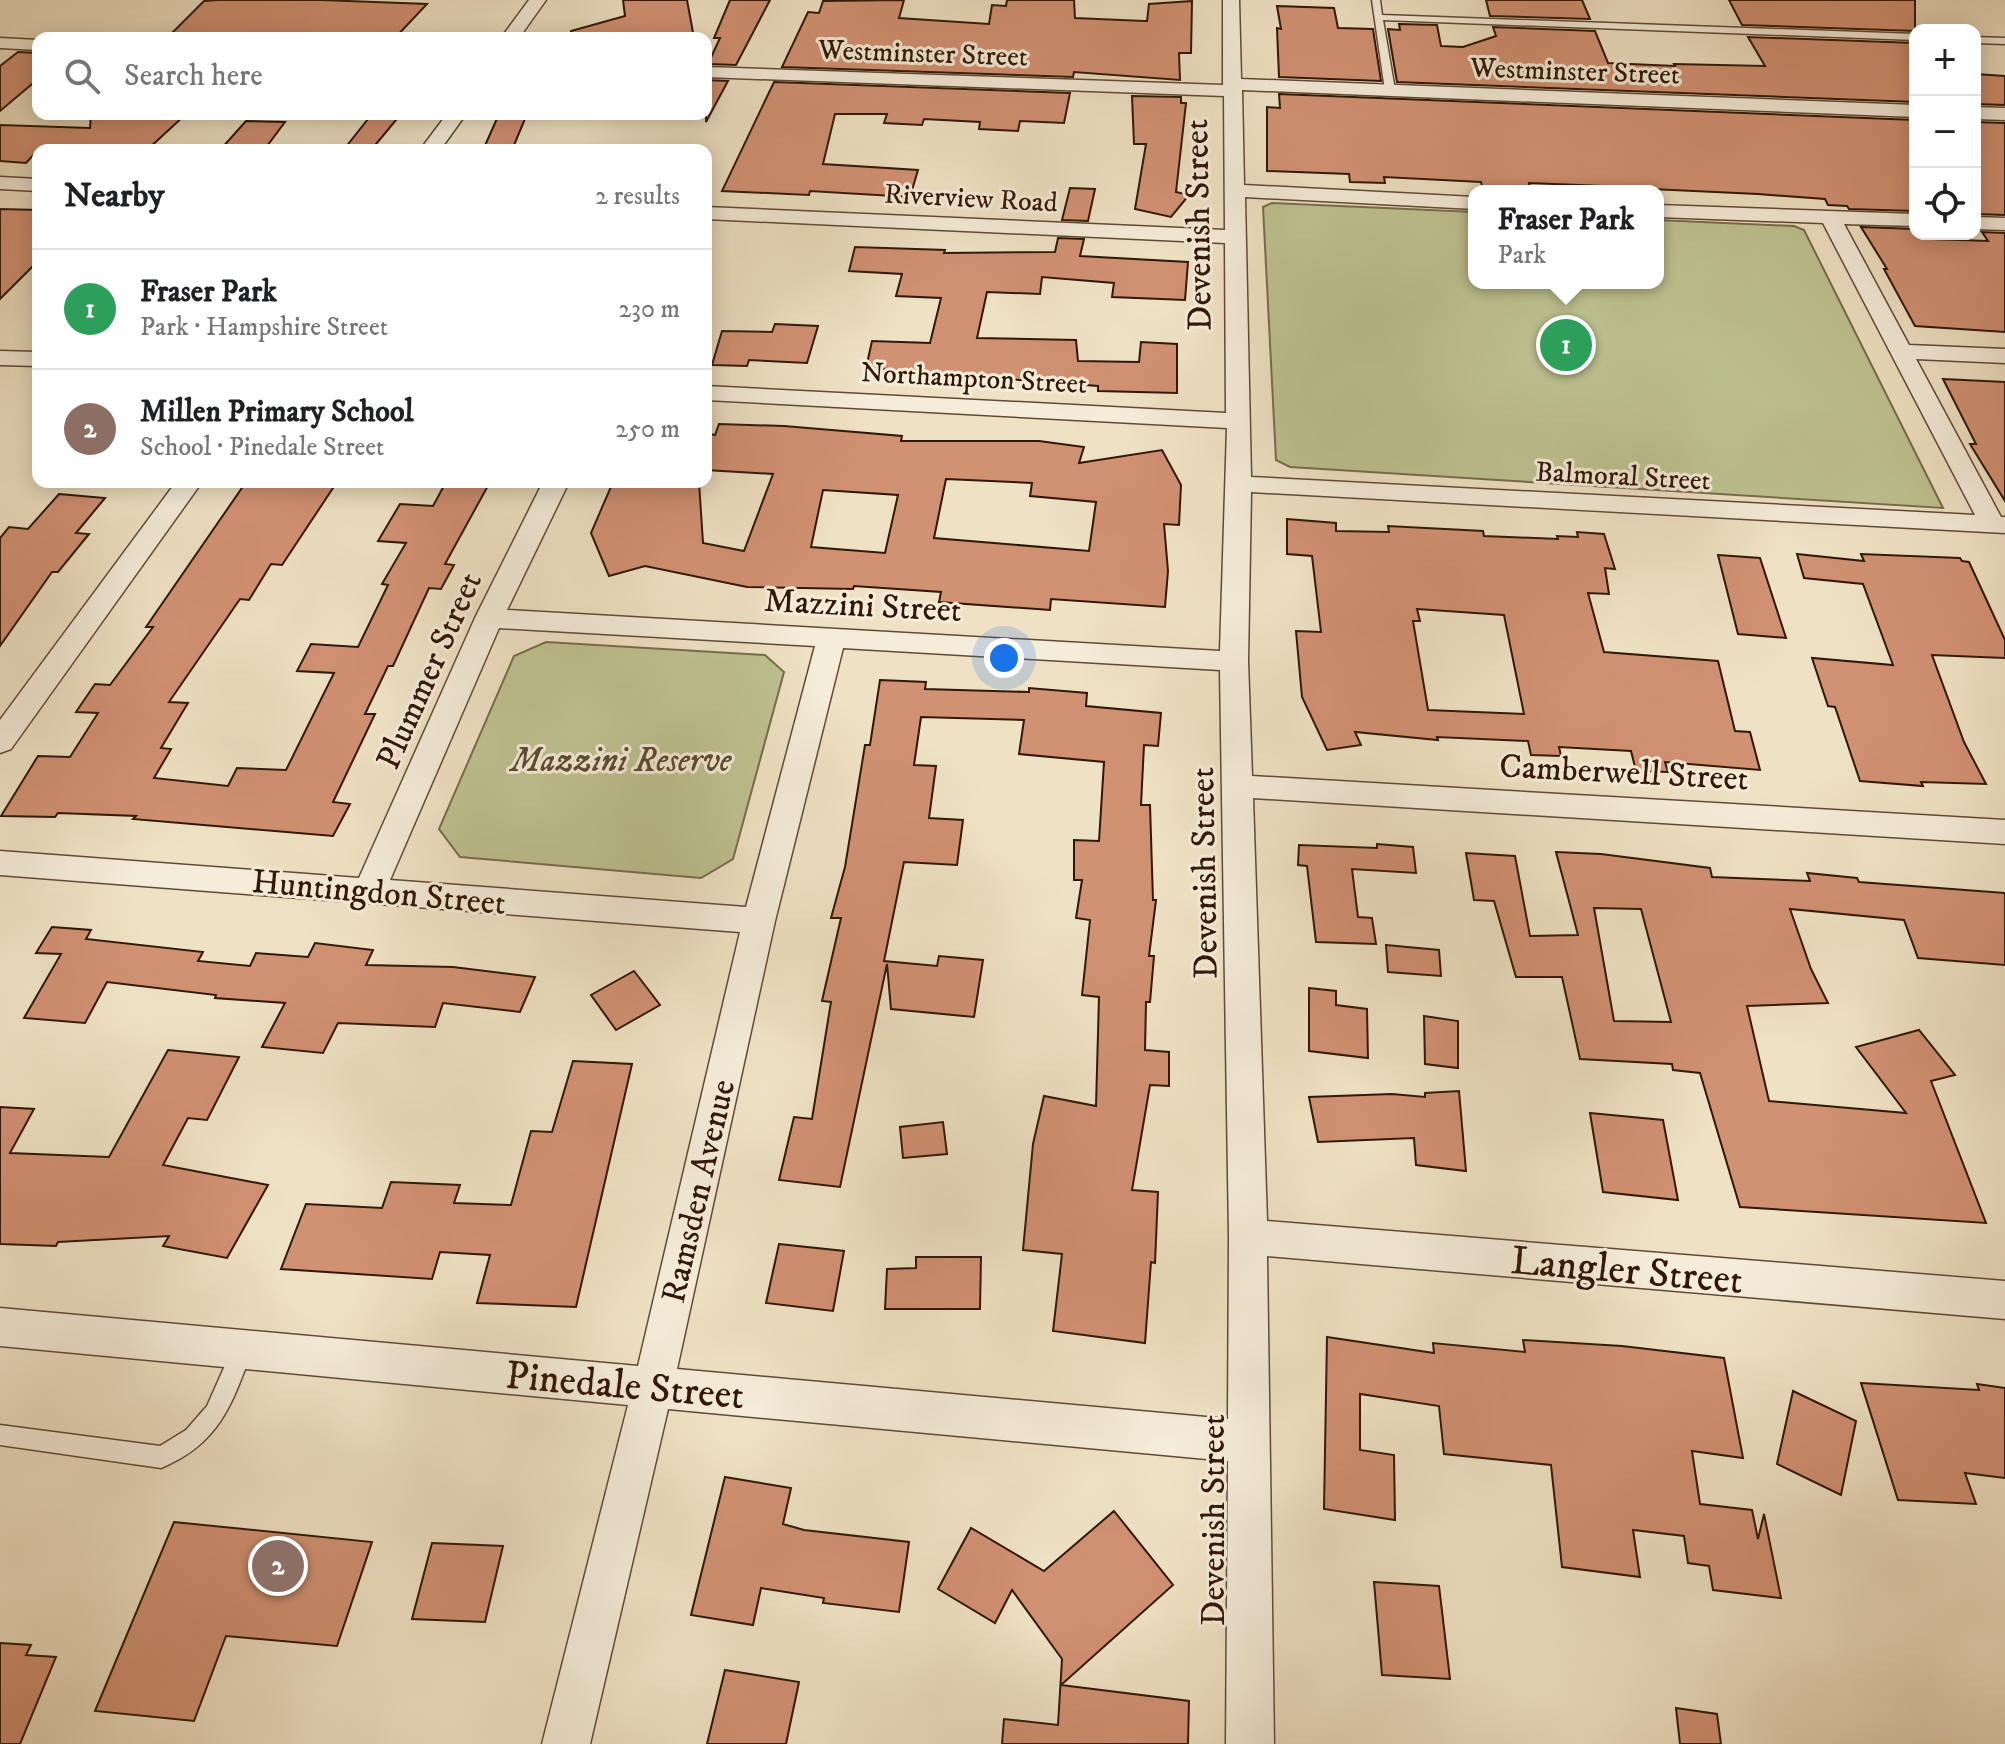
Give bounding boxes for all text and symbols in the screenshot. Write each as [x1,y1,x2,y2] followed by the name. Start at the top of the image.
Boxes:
[1909,24,1981,240] map controls
[1909,24,1981,96] button: +
[32,32,712,120] search box
[817,32,1028,75] street label: Westminster Street
[1469,50,1680,93] street label: Westminster Street
[60,54,104,98] icon: search
[124,58,263,95] text: Search here
[1909,96,1981,168] button: −
[1176,119,1222,331] street label: Devenish Street
[1909,168,1981,240] button: locate
[64,175,165,217] text: Nearby
[883,176,1058,221] street label: Riverview Road
[595,180,680,213] text: 2 results
[1468,185,1664,289] popup
[1498,202,1634,239] text: Fraser Park
[1498,239,1546,272] text: Park
[140,274,277,311] text: Fraser Park
[85,293,95,326] text: 1
[618,293,680,326] text: 230 m
[140,311,388,344] text: Park · Hampshire Street
[1540,315,1592,375] pin: 1
[860,355,1088,402] street label: Northampton Street
[140,394,413,431] text: Millen Primary School
[84,413,96,446] text: 2
[615,413,680,446] text: 250 m
[140,431,384,464] text: School · Pinedale Street
[1534,454,1711,499] street label: Balmoral Street
[368,566,492,776] street label: Plummer Street
[763,580,963,632] street label: Mazzini Street
[984,638,1024,678] your location
[509,740,733,782] park label: Mazzini Reserve
[1498,746,1750,800] street label: Camberwell Street
[1182,767,1228,979] street label: Devenish Street
[250,861,508,925] street label: Huntingdon Street
[653,1076,745,1307] street label: Ramsden Avenue
[1509,1237,1745,1307] street label: Langler Street
[503,1352,746,1422] street label: Pinedale Street
[1193,1414,1235,1626] street label: Devenish Street
[252,1536,304,1596] pin: 2

